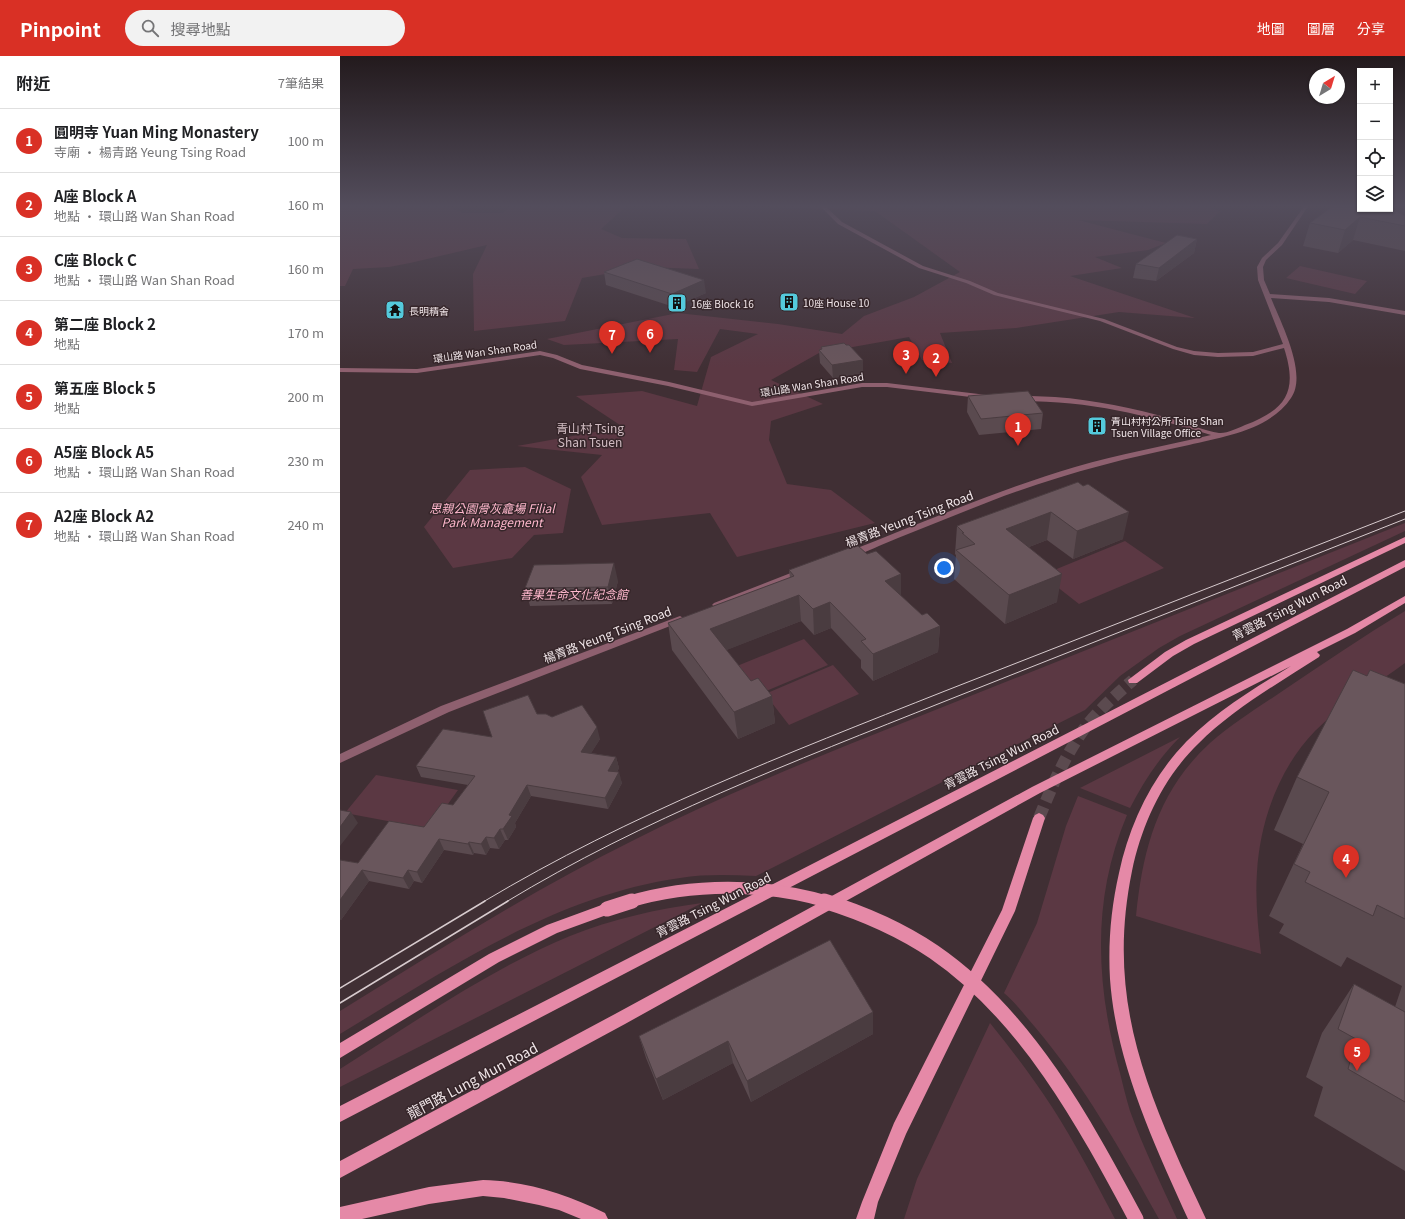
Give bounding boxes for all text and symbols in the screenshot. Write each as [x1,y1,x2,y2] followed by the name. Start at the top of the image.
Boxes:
[125,10,405,46] search box
[20,15,101,42] text: Pinpoint
[139,17,161,39] icon: search
[171,18,231,39] text: 搜尋地點
[1257,18,1285,38] text: 地圖
[1307,18,1335,38] text: 圖層
[1357,18,1385,38] text: 分享
[1309,68,1345,104] north arrow
[1357,68,1393,212] map controls
[1357,68,1393,104] button: +
[16,70,50,95] text: 附近
[278,73,324,92] text: 7筆結果
[1357,104,1393,140] button: −
[54,121,259,142] text: 圓明寺 Yuan Ming Monastery
[25,131,33,150] text: 1
[287,131,324,150] text: 100 m
[1357,140,1393,176] button: locate
[54,142,246,161] text: 寺廟 · 楊青路 Yeung Tsing Road
[1357,176,1393,212] button: layers
[54,185,136,206] text: A座 Block A
[25,195,33,214] text: 2
[287,195,324,214] text: 160 m
[54,206,235,225] text: 地點 · 環山路 Wan Shan Road
[54,249,137,270] text: C座 Block C
[25,259,33,278] text: 3
[287,259,324,278] text: 160 m
[54,270,235,289] text: 地點 · 環山路 Wan Shan Road
[778,291,800,313] building icon: 10座 House 10
[666,292,688,314] building icon: 16座 Block 16
[803,295,870,310] place label: 10座 House 10
[691,296,754,311] place label: 16座 Block 16
[384,299,406,321] temple icon: 長明精舍
[409,303,449,318] place label: 長明精舍
[54,313,156,334] text: 第二座 Block 2
[637,320,663,353] pin: 6
[599,321,625,354] pin: 7
[25,323,33,342] text: 4
[287,323,324,342] text: 170 m
[54,334,80,353] text: 地點
[432,336,538,366] street label: 環山路 Wan Shan Road
[893,341,919,374] pin: 3
[923,344,949,377] pin: 2
[759,368,865,400] street label: 環山路 Wan Shan Road
[54,377,156,398] text: 第五座 Block 5
[25,387,33,406] text: 5
[287,387,324,406] text: 200 m
[54,398,80,417] text: 地點
[1005,413,1031,446] pin: 1
[1111,413,1224,440] place label: 青山村村公所 Tsing Shan Tsuen Village Office
[1086,415,1108,437] building icon: 青山村村公所 Tsing Shan Tsuen Village Office
[556,419,624,450] district label: 青山村 Tsing Shan Tsuen
[54,441,154,462] text: A5座 Block A5
[25,451,33,470] text: 6
[287,451,324,470] text: 230 m
[54,462,235,481] text: 地點 · 環山路 Wan Shan Road
[842,486,976,550] street label: 楊青路 Yeung Tsing Road
[429,499,556,530] park label: 思親公園骨灰龕場 Filial Park Management
[54,505,154,526] text: A2座 Block A2
[25,515,33,534] text: 7
[287,515,324,534] text: 240 m
[54,526,235,545] text: 地點 · 環山路 Wan Shan Road
[934,558,954,578] your location
[1228,571,1350,643] street label: 青雲路 Tsing Wun Road
[520,585,630,602] park label: 善果生命文化紀念館
[540,602,674,666] street label: 楊青路 Yeung Tsing Road
[940,720,1062,792] street label: 青雲路 Tsing Wun Road
[1333,845,1359,878] pin: 4
[652,868,774,940] street label: 青雲路 Tsing Wun Road
[403,1037,541,1123] street label: 龍門路 Lung Mun Road
[1344,1038,1370,1071] pin: 5

